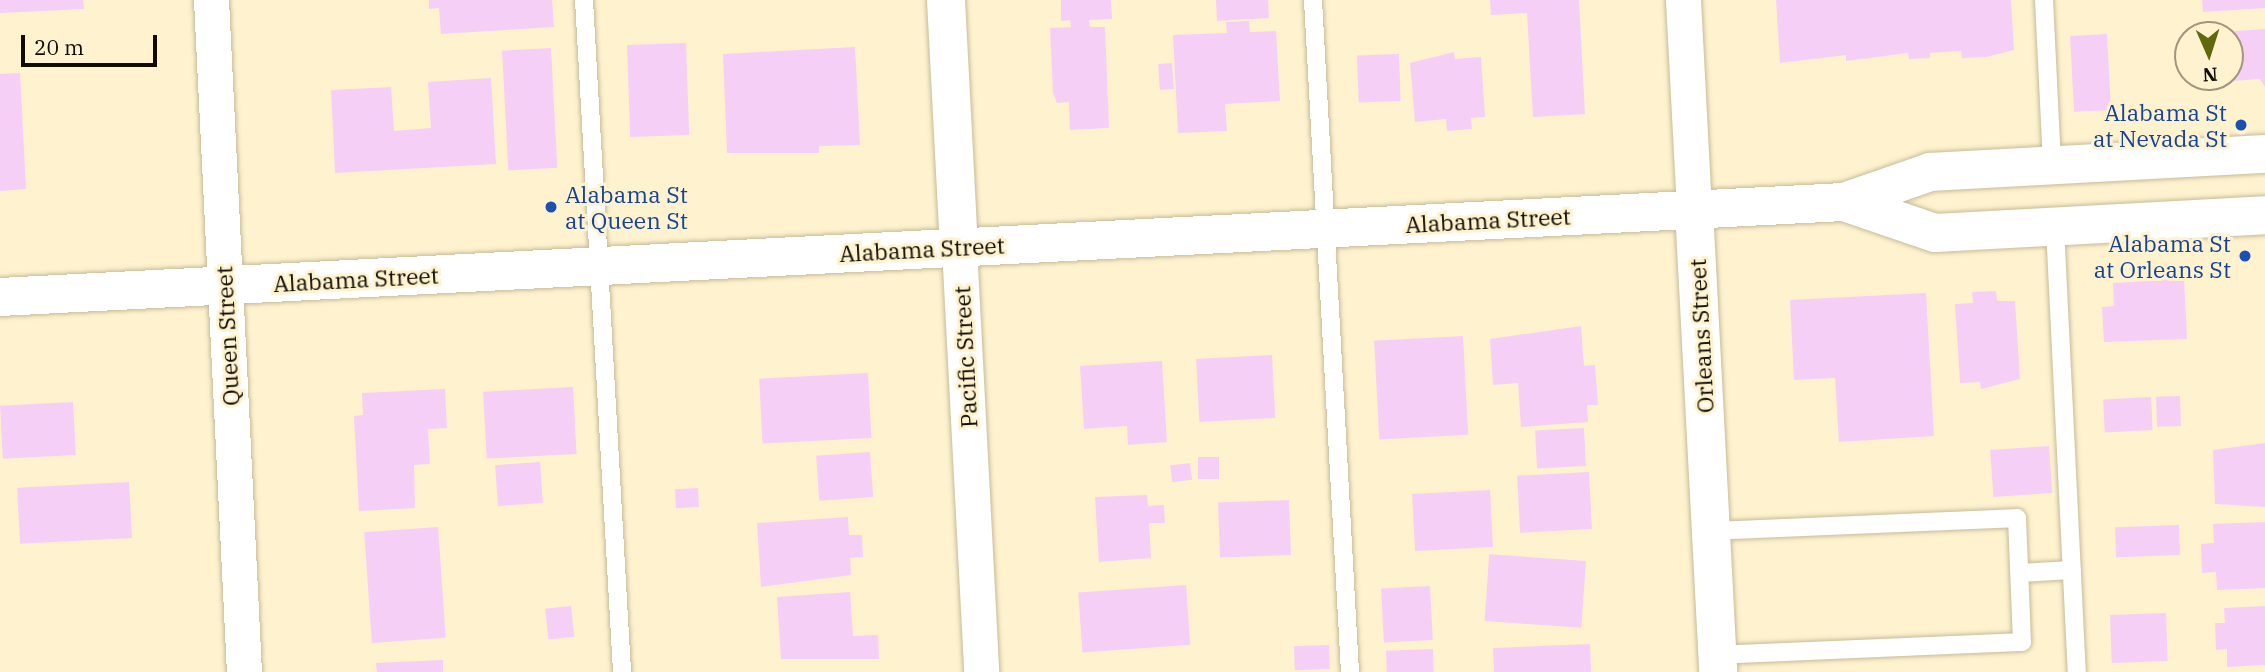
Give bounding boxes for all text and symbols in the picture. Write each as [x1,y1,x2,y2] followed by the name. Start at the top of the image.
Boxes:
[24,21,161,65] scale bar
[2174,21,2244,91] north arrow
[34,33,84,61] text: 20 m
[2202,63,2218,87] text: N
[2093,98,2227,152] place label: Alabama St at Nevada St
[2233,117,2249,133] marker: Alabama St at Nevada St
[565,180,688,234] place label: Alabama St at Queen St
[543,199,559,215] marker: Alabama St at Queen St
[1405,202,1571,238] street label: Alabama Street
[2094,229,2231,283] place label: Alabama St at Orleans St
[839,231,1005,267] street label: Alabama Street
[2237,248,2253,264] marker: Alabama St at Orleans St
[1683,258,1719,414] street label: Orleans Street
[273,261,439,297] street label: Alabama Street
[210,265,244,407] street label: Queen Street
[948,285,982,429] street label: Pacific Street

